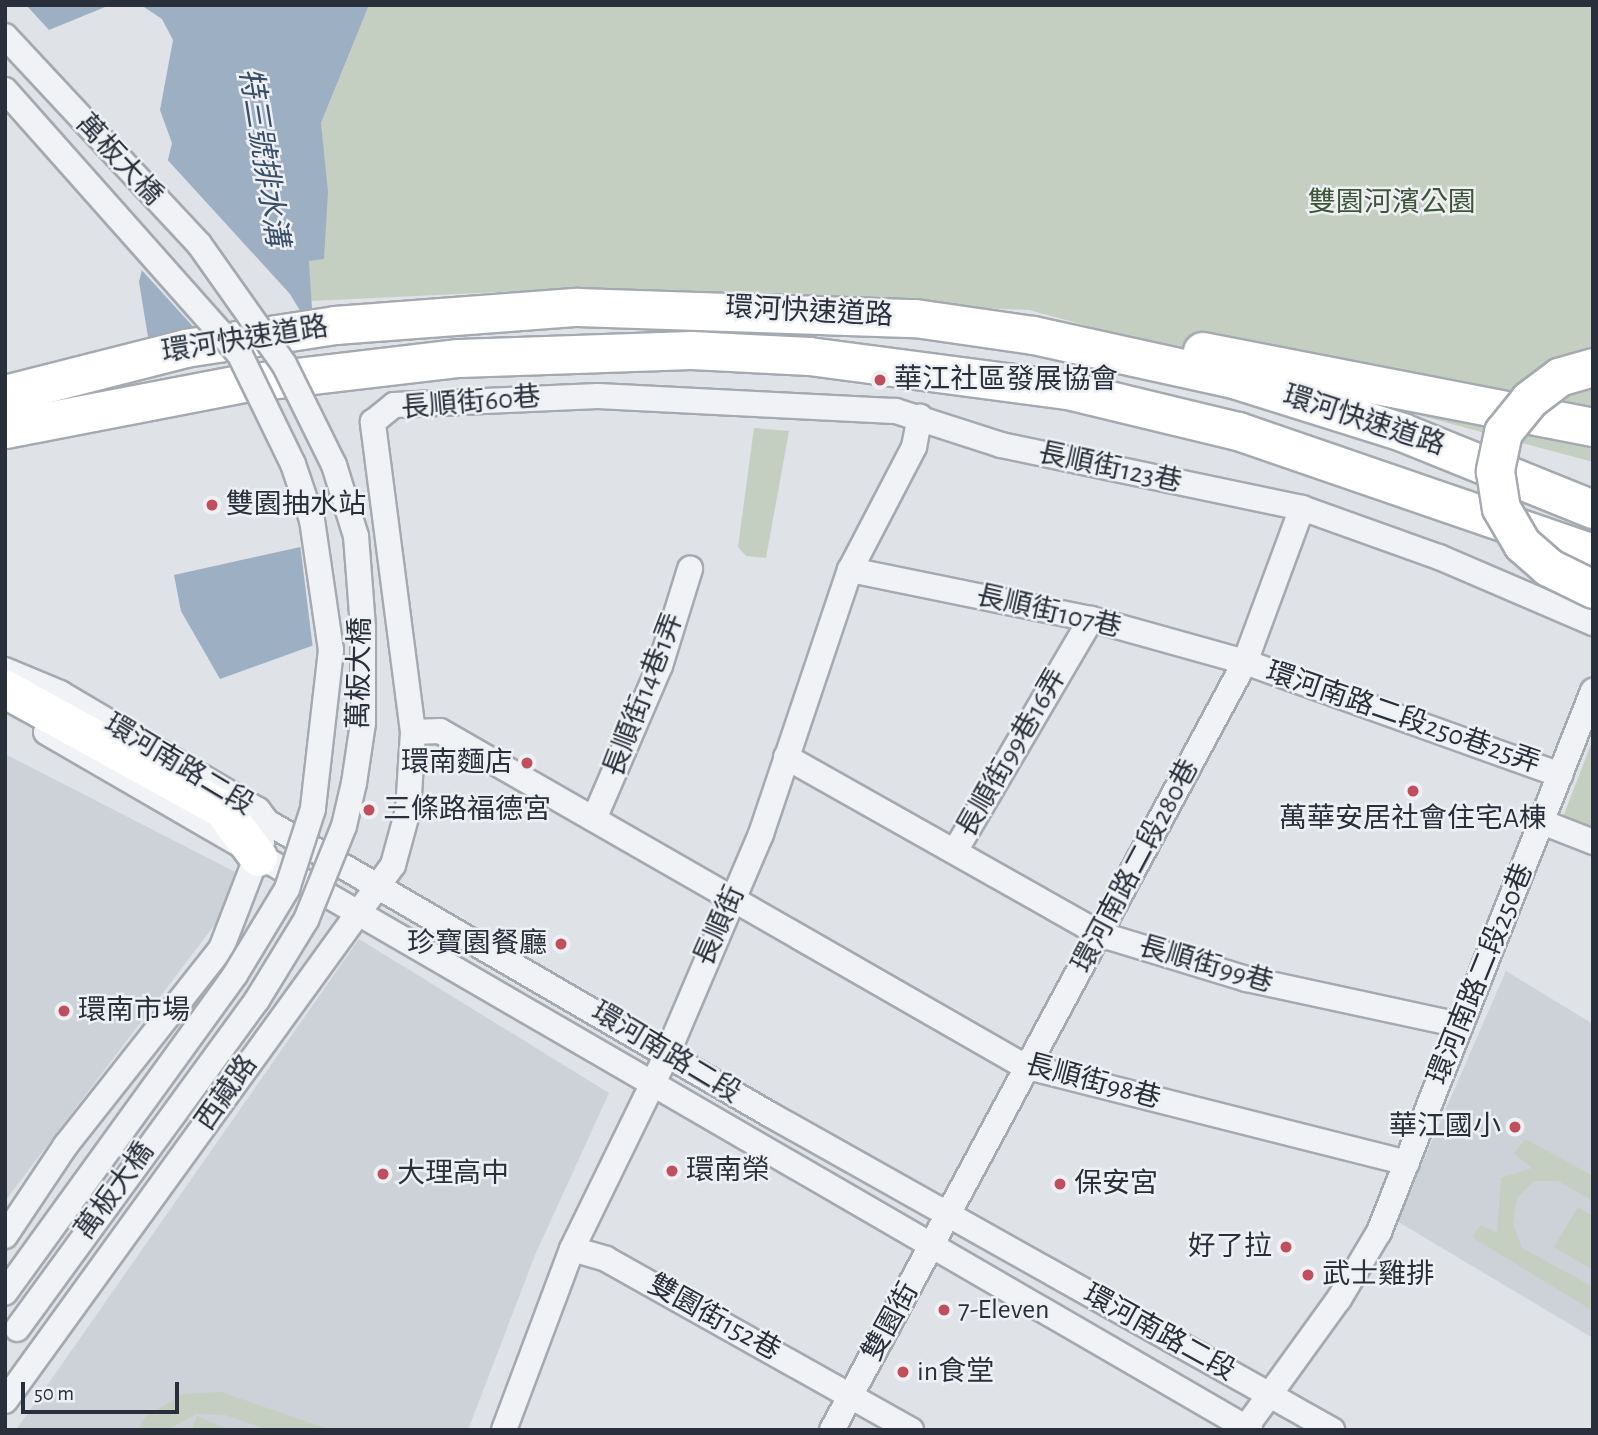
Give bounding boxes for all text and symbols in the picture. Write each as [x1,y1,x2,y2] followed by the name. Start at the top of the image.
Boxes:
[231,65,295,249] water label: 特三號排水溝
[69,108,169,212] street label: 萬板大橋
[1308,186,1476,220] park label: 雙園河濱公園
[724,291,894,333] street label: 環河快速道路
[159,310,331,370] street label: 環河快速道路
[894,363,1118,397] place label: 華江社區發展協會
[872,372,888,388] marker: 華江社區發展協會
[1279,379,1449,463] street label: 環河快速道路
[400,380,542,426] street label: 長順街60巷
[1035,436,1185,500] street label: 長順街123巷
[226,488,366,522] place label: 雙園抽水站
[204,497,220,513] marker: 雙園抽水站
[973,579,1125,645] street label: 長順街107巷
[597,608,691,782] street label: 長順街14巷1弄
[342,617,378,729] street label: 萬板大橋
[1262,655,1544,781] street label: 環河南路二段250巷25弄
[950,663,1074,843] street label: 長順街99巷16弄
[98,707,260,823] street label: 環河南路二段
[401,746,513,780] place label: 環南麵店
[1066,754,1206,978] street label: 環河南路二段280巷
[519,755,535,771] marker: 環南麵店
[1405,783,1421,799] marker: 萬華安居社會住宅A棟
[383,793,551,827] place label: 三條路福德宮
[361,802,377,818] marker: 三條路福德宮
[1279,802,1547,836] place label: 萬華安居社會住宅A棟
[1421,859,1541,1089] street label: 環河南路二段250巷
[688,881,752,971] street label: 長順街
[407,927,547,961] place label: 珍寶園餐廳
[1135,930,1277,1000] street label: 長順街99巷
[553,936,569,952] marker: 珍寶園餐廳
[78,994,190,1028] place label: 環南市場
[585,995,747,1111] street label: 環河南路二段
[56,1003,72,1019] marker: 環南市場
[1022,1048,1164,1116] street label: 長順街98巷
[189,1049,265,1137] street label: 西藏路
[1389,1110,1501,1144] place label: 華江國小
[1507,1119,1523,1135] marker: 華江國小
[68,1136,162,1246] street label: 萬板大橋
[686,1154,770,1188] place label: 環南榮
[397,1157,509,1191] place label: 大理高中
[664,1163,680,1179] marker: 環南榮
[375,1166,391,1182] marker: 大理高中
[1074,1167,1158,1201] place label: 保安宮
[1052,1176,1068,1192] marker: 保安宮
[1188,1230,1272,1264] place label: 好了拉
[1278,1239,1294,1255] marker: 好了拉
[1322,1258,1434,1292] place label: 武士雞排
[1300,1267,1316,1283] marker: 武士雞排
[642,1268,786,1368] street label: 雙園街152巷
[856,1277,926,1367] street label: 雙園街
[1077,1278,1241,1388] street label: 環河南路二段
[958,1293,1050,1327] place label: 7-Eleven
[936,1302,952,1318] marker: 7-Eleven
[917,1355,994,1389] place label: in食堂
[895,1364,911,1380] marker: in食堂
[24,1368,182,1412] scale bar
[34,1383,74,1404] text: 50 m

